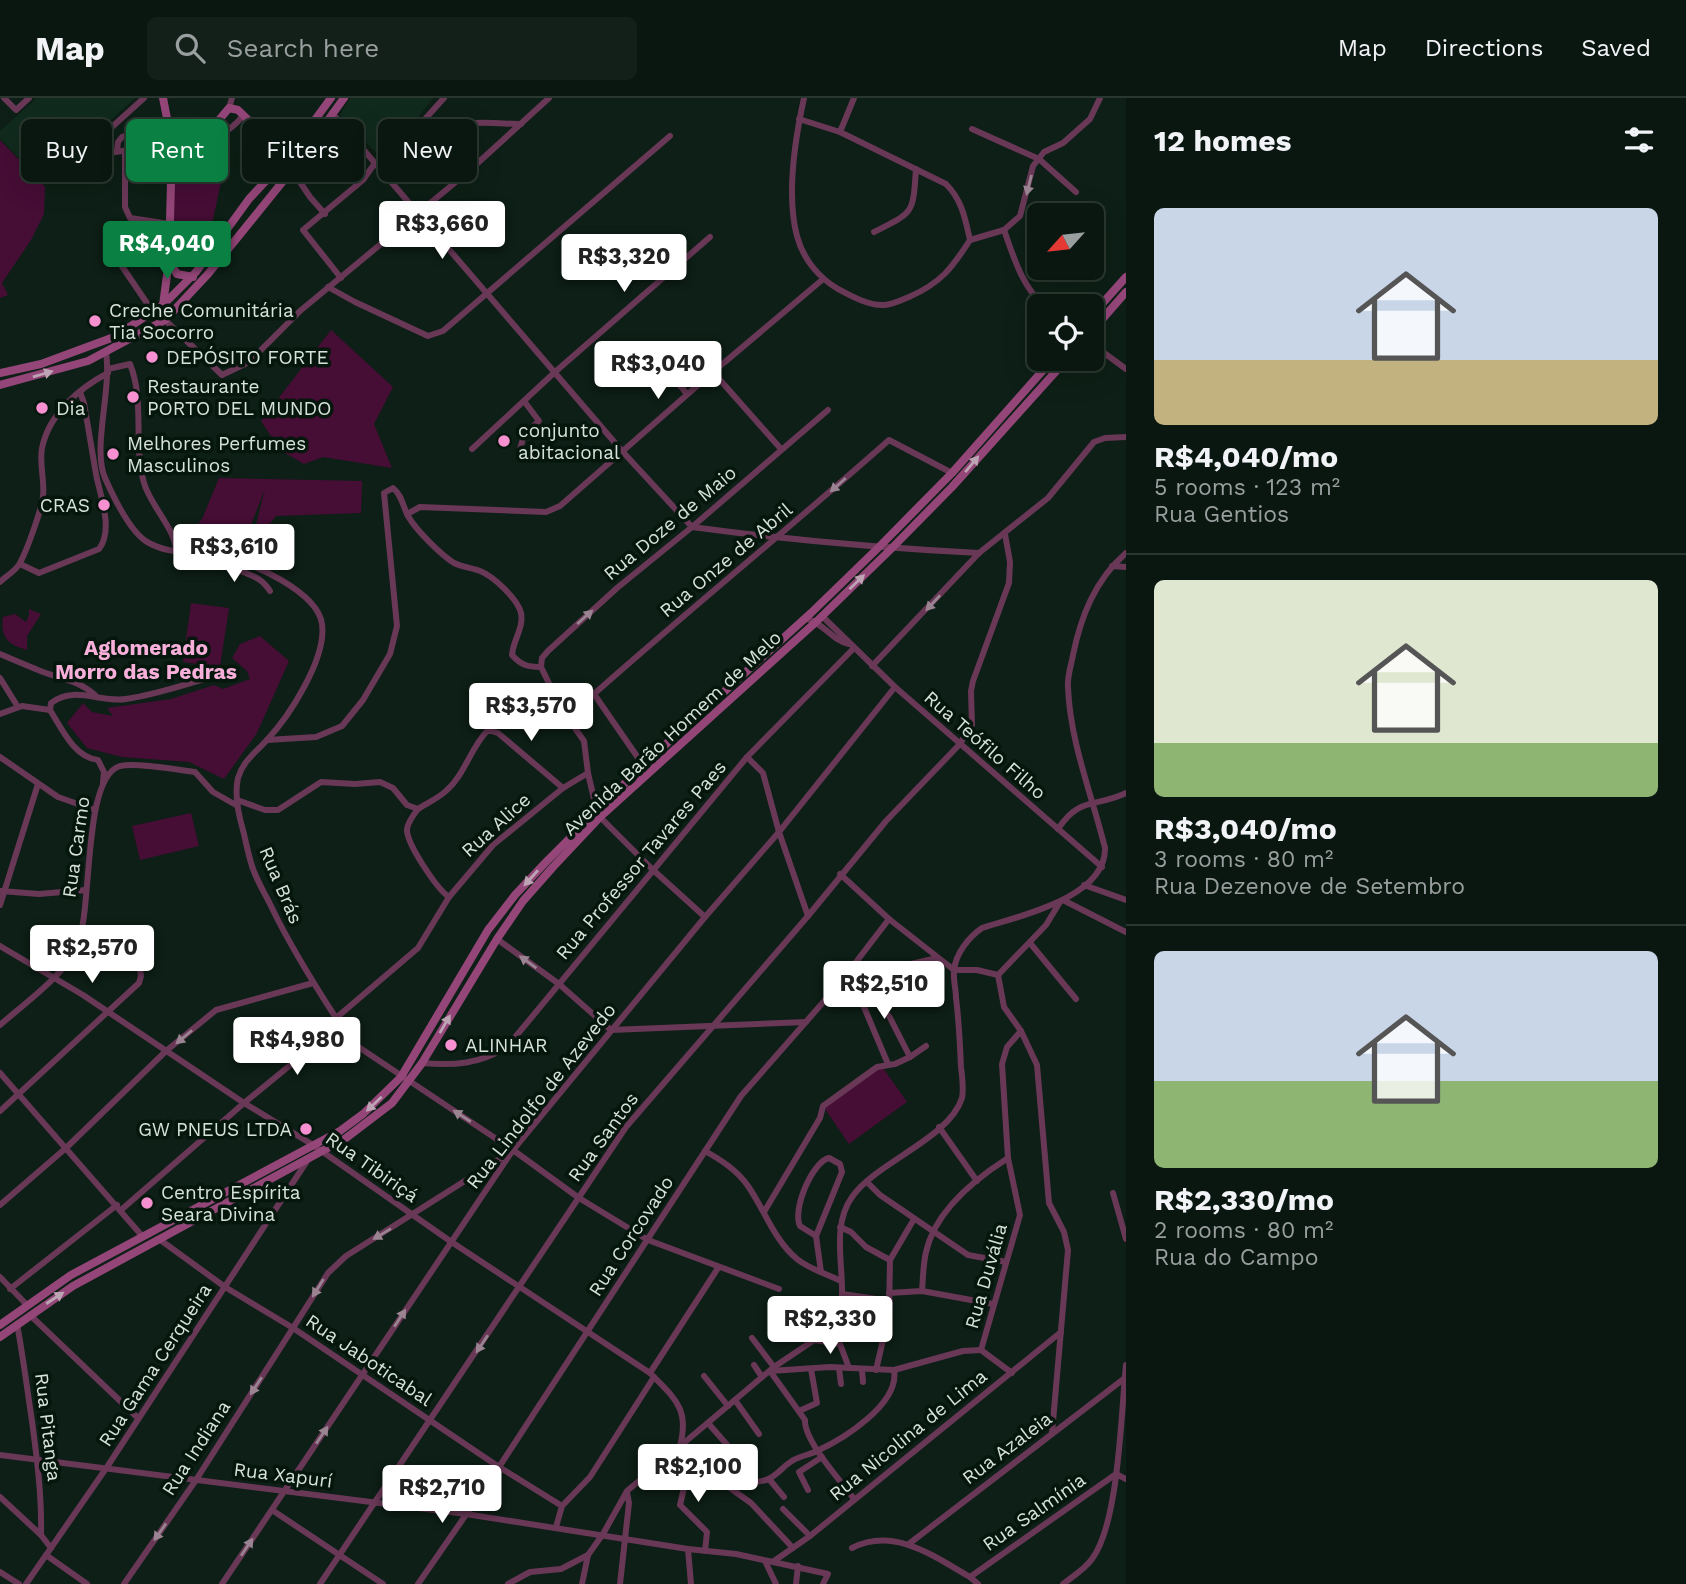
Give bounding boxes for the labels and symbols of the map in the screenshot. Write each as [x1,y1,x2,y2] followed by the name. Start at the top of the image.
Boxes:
[1023,174,1034,196] one-way arrow
[377,202,507,261] pin: R$3,660
[1027,203,1104,280] north arrow
[102,222,232,281] pin: R$4,040
[559,234,689,294] pin: R$3,320
[109,299,294,344] place label: Creche Comunitária Tia Socorro
[87,313,103,329] marker: Creche Comunitária Tia Socorro
[593,342,723,401] pin: R$3,040
[166,346,329,369] place label: DEPÓSITO FORTE
[144,349,160,365] marker: DEPÓSITO FORTE
[33,369,54,379] one-way arrow
[147,375,332,420] place label: Restaurante PORTO DEL MUNDO
[125,389,141,405] marker: Restaurante PORTO DEL MUNDO
[56,397,86,420] place label: Dia
[34,400,50,416] marker: Dia
[518,419,620,464] place label: conjunto abitacional
[127,432,306,477] place label: Melhores Perfumes Masculinos
[496,433,512,449] marker: conjunto abitacional
[105,446,121,462] marker: Melhores Perfumes Masculinos
[964,455,980,473] one-way arrow
[599,461,741,585] street label: Rua Doze de Maio
[829,477,846,492] one-way arrow
[40,494,90,517] place label: CRAS
[96,497,112,513] marker: CRAS
[655,498,797,622] street label: Rua Onze de Abril
[169,524,299,584] pin: R$3,610
[848,574,865,591] one-way arrow
[925,594,941,611] one-way arrow
[576,609,594,625] one-way arrow
[558,626,786,840] street label: Avenida Barão Homem de Melo
[55,635,237,684] district label: Aglomerado Morro das Pedras
[466,684,596,743] pin: R$3,570
[919,686,1051,804] street label: Rua Teófilo Filho
[551,756,731,964] street label: Rua Professor Tavares Paes
[457,788,535,862] street label: Rua Alice
[58,795,94,899] street label: Rua Carmo
[254,843,308,927] street label: Rua Brás
[524,869,539,886] one-way arrow
[27,926,157,985] pin: R$2,570
[519,955,537,969] one-way arrow
[819,962,949,1021] pin: R$2,510
[461,999,621,1193] street label: Rua Lindolfo de Azevedo
[439,1014,452,1033] one-way arrow
[232,1018,362,1077] pin: R$4,980
[176,1029,194,1044] one-way arrow
[465,1034,548,1057] place label: ALINHAR
[443,1037,459,1053] marker: ALINHAR
[563,1088,643,1186] street label: Rua Santos
[366,1095,383,1111] one-way arrow
[452,1109,471,1122] one-way arrow
[138,1118,292,1141] place label: GW PNEUS LTDA
[298,1121,314,1137] marker: GW PNEUS LTDA
[321,1127,423,1207] street label: Rua Tibiriçá
[584,1172,678,1300] street label: Rua Corcovado
[161,1181,301,1226] place label: Centro Espírita Seara Divina
[139,1195,155,1211] marker: Centro Espírita Seara Divina
[960,1221,1012,1331] street label: Rua Duvália
[372,1228,391,1240] one-way arrow
[312,1278,325,1298] one-way arrow
[94,1279,216,1451] street label: Rua Gama Cerqueira
[46,1291,65,1304] one-way arrow
[765,1296,895,1356] pin: R$2,330
[301,1309,437,1411] street label: Rua Jaboticabal
[393,1309,406,1328] one-way arrow
[475,1334,488,1353] one-way arrow
[825,1364,992,1506] street label: Rua Nicolina de Lima
[30,1372,66,1483] street label: Rua Pitanga
[249,1376,262,1396] one-way arrow
[157,1396,235,1500] street label: Rua Indiana
[958,1407,1057,1489] street label: Rua Azaleia
[315,1426,329,1444] one-way arrow
[633,1444,763,1504] pin: R$2,100
[232,1458,334,1492] street label: Rua Xapurí
[377,1466,507,1525] pin: R$2,710
[978,1468,1090,1556] street label: Rua Salmínia
[153,1523,167,1541] one-way arrow
[240,1538,254,1556] one-way arrow

